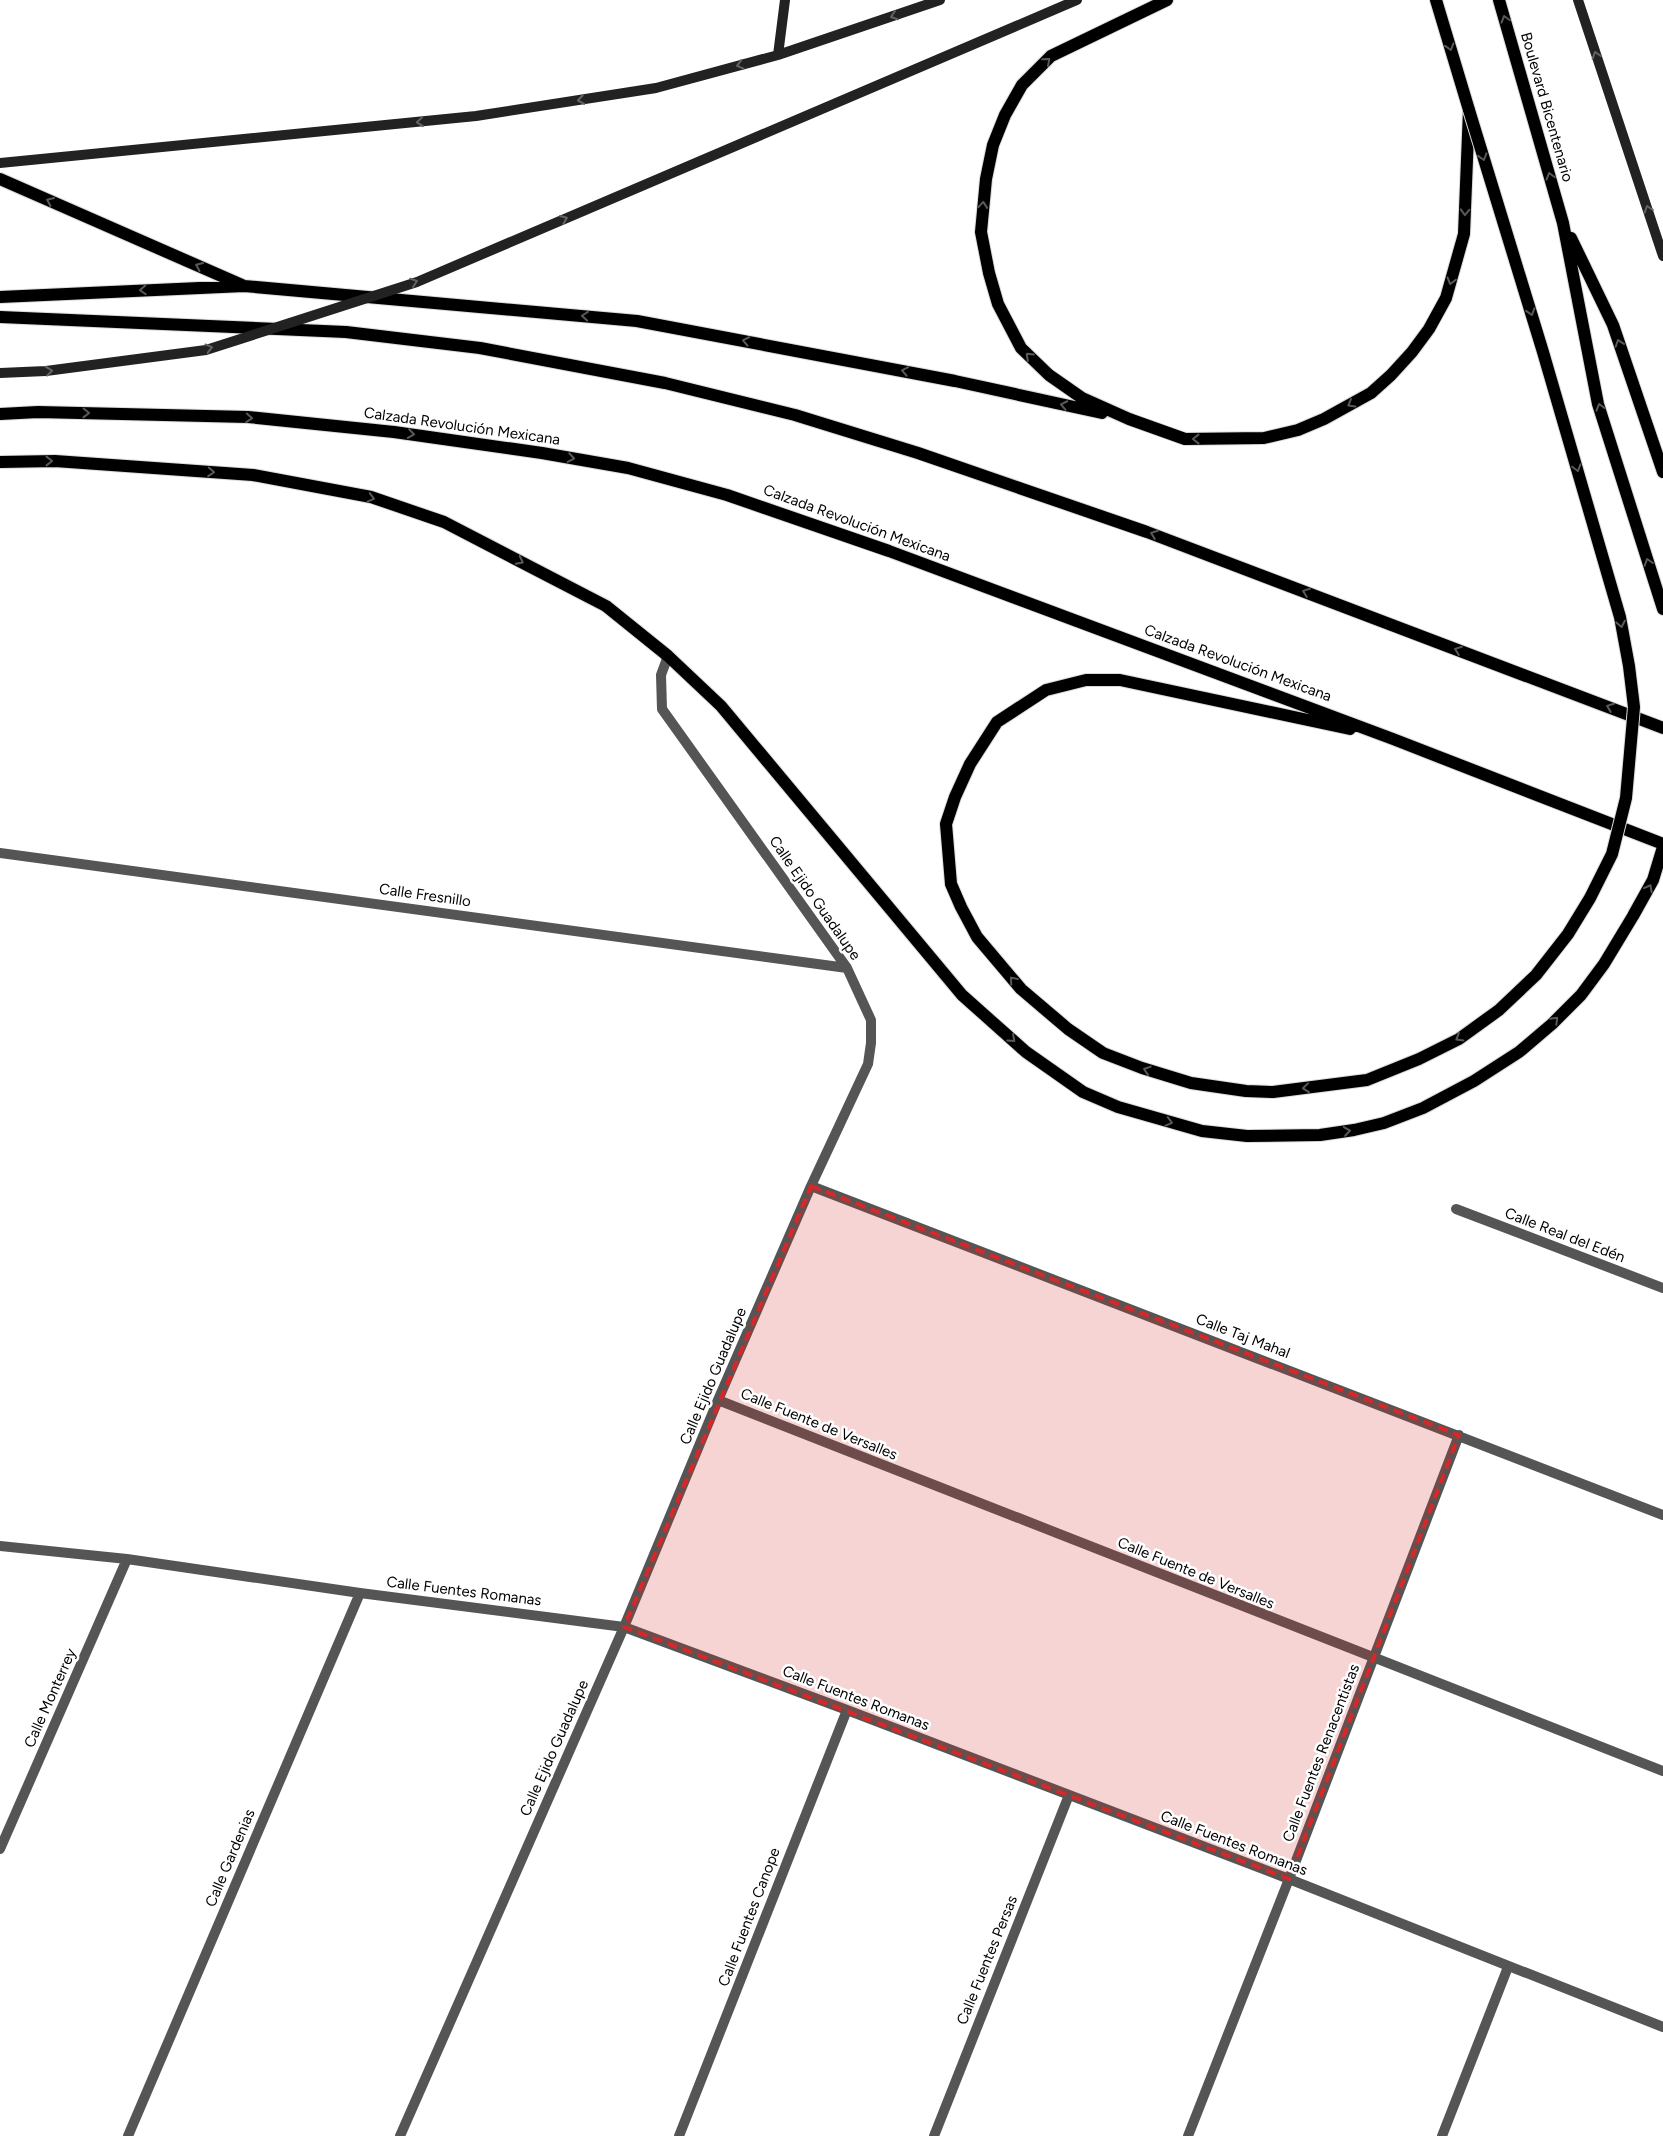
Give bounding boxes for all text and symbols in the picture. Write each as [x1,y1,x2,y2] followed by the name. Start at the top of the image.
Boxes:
[890,10,899,20] one-way arrow
[1500,15,1511,24] one-way arrow
[1517,30,1577,184] street label: Boulevard Bicentenario
[1444,42,1454,50] one-way arrow
[1592,52,1602,60] one-way arrow
[1041,58,1050,67] one-way arrow
[735,59,744,70] one-way arrow
[577,95,585,105] one-way arrow
[416,116,424,127] one-way arrow
[1477,152,1487,161] one-way arrow
[1545,172,1555,180] one-way arrow
[46,197,55,208] one-way arrow
[977,201,988,209] one-way arrow
[1643,206,1653,214] one-way arrow
[1459,208,1470,216] one-way arrow
[559,215,568,226] one-way arrow
[195,262,204,273] one-way arrow
[1446,276,1456,284] one-way arrow
[409,278,418,288] one-way arrow
[139,285,147,296] one-way arrow
[1526,308,1536,316] one-way arrow
[581,311,589,322] one-way arrow
[741,337,750,347] one-way arrow
[1615,339,1625,347] one-way arrow
[205,343,214,354] one-way arrow
[1026,353,1035,362] one-way arrow
[45,366,53,377] one-way arrow
[901,367,910,377] one-way arrow
[1348,398,1357,408] one-way arrow
[1060,400,1069,411] one-way arrow
[363,403,561,449] street label: Calzada Revolución Mexicana
[1595,404,1605,412] one-way arrow
[83,408,91,418] one-way arrow
[245,412,253,423] one-way arrow
[407,428,415,439] one-way arrow
[1191,434,1199,444] one-way arrow
[567,453,576,463] one-way arrow
[45,456,53,466] one-way arrow
[1571,464,1581,472] one-way arrow
[207,466,215,477] one-way arrow
[761,481,953,565] street label: Calzada Revolución Mexicana
[367,492,375,503] one-way arrow
[1150,530,1159,541] one-way arrow
[515,555,524,565] one-way arrow
[1644,559,1654,567] one-way arrow
[1302,588,1311,598] one-way arrow
[1615,620,1626,629] one-way arrow
[1142,621,1334,705] street label: Calzada Revolución Mexicana
[1454,646,1463,656] one-way arrow
[1606,703,1615,714] one-way arrow
[765,833,865,963] street label: Calle Ejido Guadalupe
[378,880,472,910] street label: Calle Fresnillo
[1643,884,1653,893] one-way arrow
[1011,977,1019,986] one-way arrow
[1550,1017,1559,1026] one-way arrow
[1455,1032,1464,1042] one-way arrow
[1006,1034,1015,1043] one-way arrow
[1143,1065,1151,1075] one-way arrow
[1302,1082,1310,1093] one-way arrow
[1165,1116,1174,1127] one-way arrow
[1343,1127,1352,1137] one-way arrow
[1502,1204,1628,1266] street label: Calle Real del Edén
[676,1305,750,1447] street label: Calle Ejido Guadalupe
[1193,1310,1293,1362] street label: Calle Taj Mahal
[738,1384,900,1464] street label: Calle Fuente de Versalles
[1115,1533,1277,1613] street label: Calle Fuente de Versalles
[386,1573,542,1609] street label: Calle Fuentes Romanas
[20,1646,80,1750] street label: Calle Monterrey
[780,1662,932,1734] street label: Calle Fuentes Romanas
[1279,1662,1363,1844] street label: Calle Fuentes Renacentistas
[516,1677,592,1819] street label: Calle Ejido Guadalupe
[201,1806,259,1910] street label: Calle Gardenias
[1158,1807,1310,1879] street label: Calle Fuentes Romanas
[714,1845,784,1989] street label: Calle Fuentes Canope
[953,1893,1021,2027] street label: Calle Fuentes Persas

